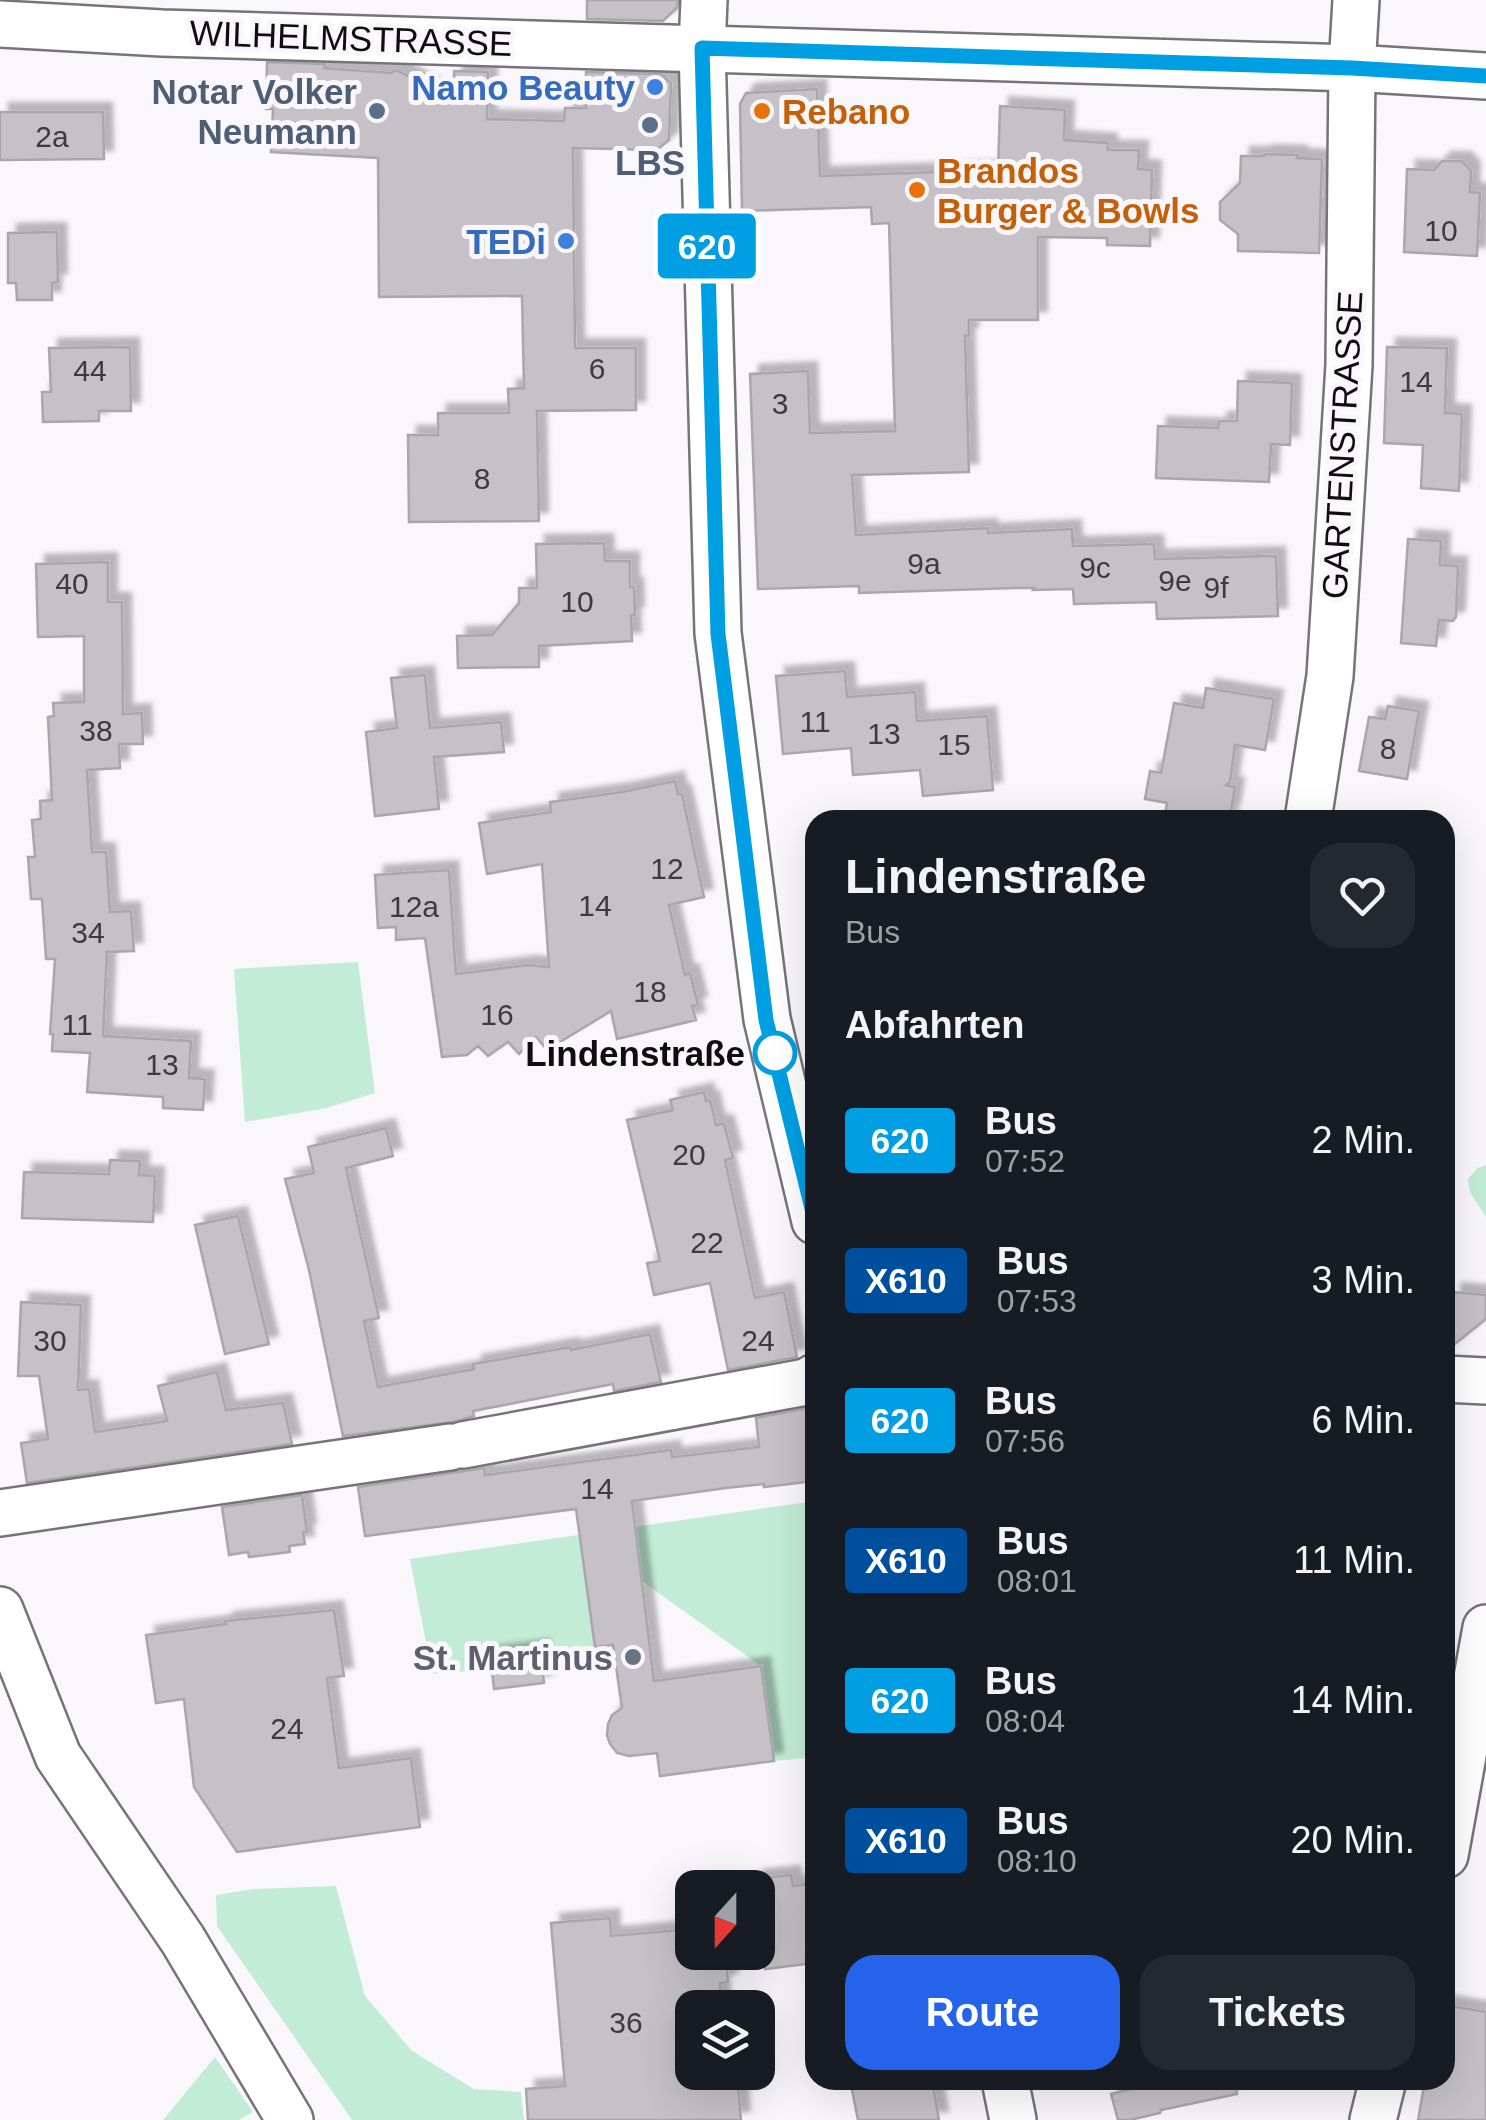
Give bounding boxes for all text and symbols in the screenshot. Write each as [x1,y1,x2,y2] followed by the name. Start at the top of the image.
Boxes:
[189,13,513,63] street label: WILHELMSTRASSE
[411,68,636,107] place label: Namo Beauty
[151,72,357,151] place label: Notar Volker Neumann
[644,76,666,98] marker: Namo Beauty
[782,92,910,131] place label: Rebano
[366,100,388,122] marker: Notar Volker Neumann
[751,100,773,122] marker: Rebano
[639,114,661,136] marker: LBS
[35,120,69,153] house number: 2a
[615,143,685,182] place label: LBS
[937,151,1200,230] place label: Brandos Burger & Bowls
[906,179,928,201] marker: Brandos Burger & Bowls
[650,214,764,278] line badge: 620
[1424,214,1458,247] house number: 10
[466,222,546,261] place label: TEDi
[678,227,736,266] text: 620
[555,230,577,252] marker: TEDi
[1314,290,1370,600] street label: GARTENSTRASSE
[589,352,605,385] house number: 6
[73,354,107,387] house number: 44
[1399,365,1433,398] house number: 14
[772,387,788,420] house number: 3
[474,462,490,495] house number: 8
[907,547,941,580] house number: 9a
[1079,551,1111,584] house number: 9c
[1158,564,1192,597] house number: 9e
[55,567,89,600] house number: 40
[1203,571,1229,604] house number: 9f
[560,585,594,618] house number: 10
[799,705,831,738] house number: 11
[79,714,113,747] house number: 38
[867,717,901,750] house number: 13
[937,728,971,761] house number: 15
[1380,732,1396,765] house number: 8
[1310,843,1415,948] button: heart
[845,850,1146,903] text: Lindenstraße
[650,852,684,885] house number: 12
[578,889,612,922] house number: 14
[389,890,439,923] house number: 12a
[845,914,900,950] text: Bus
[71,916,105,949] house number: 34
[633,975,667,1008] house number: 18
[480,998,514,1031] house number: 16
[845,1004,1024,1046] text: Abfahrten
[61,1008,93,1041] house number: 11
[754,1032,796,1074] marker: Lindenstraße
[525,1034,745,1073] place label: Lindenstraße
[145,1048,179,1081] house number: 13
[985,1100,1057,1142] text: Bus
[1312,1119,1415,1161] text: 2 Min.
[871,1121,929,1160] text: 620
[672,1138,706,1171] house number: 20
[985,1143,1065,1179] text: 07:52
[690,1226,724,1259] house number: 22
[997,1240,1069,1282] text: Bus
[1312,1259,1415,1301] text: 3 Min.
[865,1261,947,1300] text: X610
[997,1283,1077,1319] text: 07:53
[33,1324,67,1357] house number: 30
[741,1324,775,1357] house number: 24
[985,1380,1057,1422] text: Bus
[1312,1399,1415,1441] text: 6 Min.
[871,1401,929,1440] text: 620
[985,1423,1065,1459] text: 07:56
[580,1472,614,1505] house number: 14
[997,1520,1069,1562] text: Bus
[1293,1539,1415,1581] text: 11 Min.
[865,1541,947,1580] text: X610
[997,1563,1077,1599] text: 08:01
[413,1638,613,1677] place label: St. Martinus
[622,1646,644,1668] marker: St. Martinus
[985,1660,1057,1702] text: Bus
[1290,1679,1415,1721] text: 14 Min.
[871,1681,929,1720] text: 620
[985,1703,1065,1739] text: 08:04
[270,1712,304,1745] house number: 24
[997,1800,1069,1842] text: Bus
[1290,1819,1415,1861] text: 20 Min.
[865,1821,947,1860] text: X610
[997,1843,1077,1879] text: 08:10
[675,1870,775,1970] north arrow
[675,1870,775,2090] map controls
[845,1955,1120,2070] button: Route
[1140,1955,1415,2070] button: Tickets
[675,1990,775,2090] button: layers
[609,2006,643,2039] house number: 36

